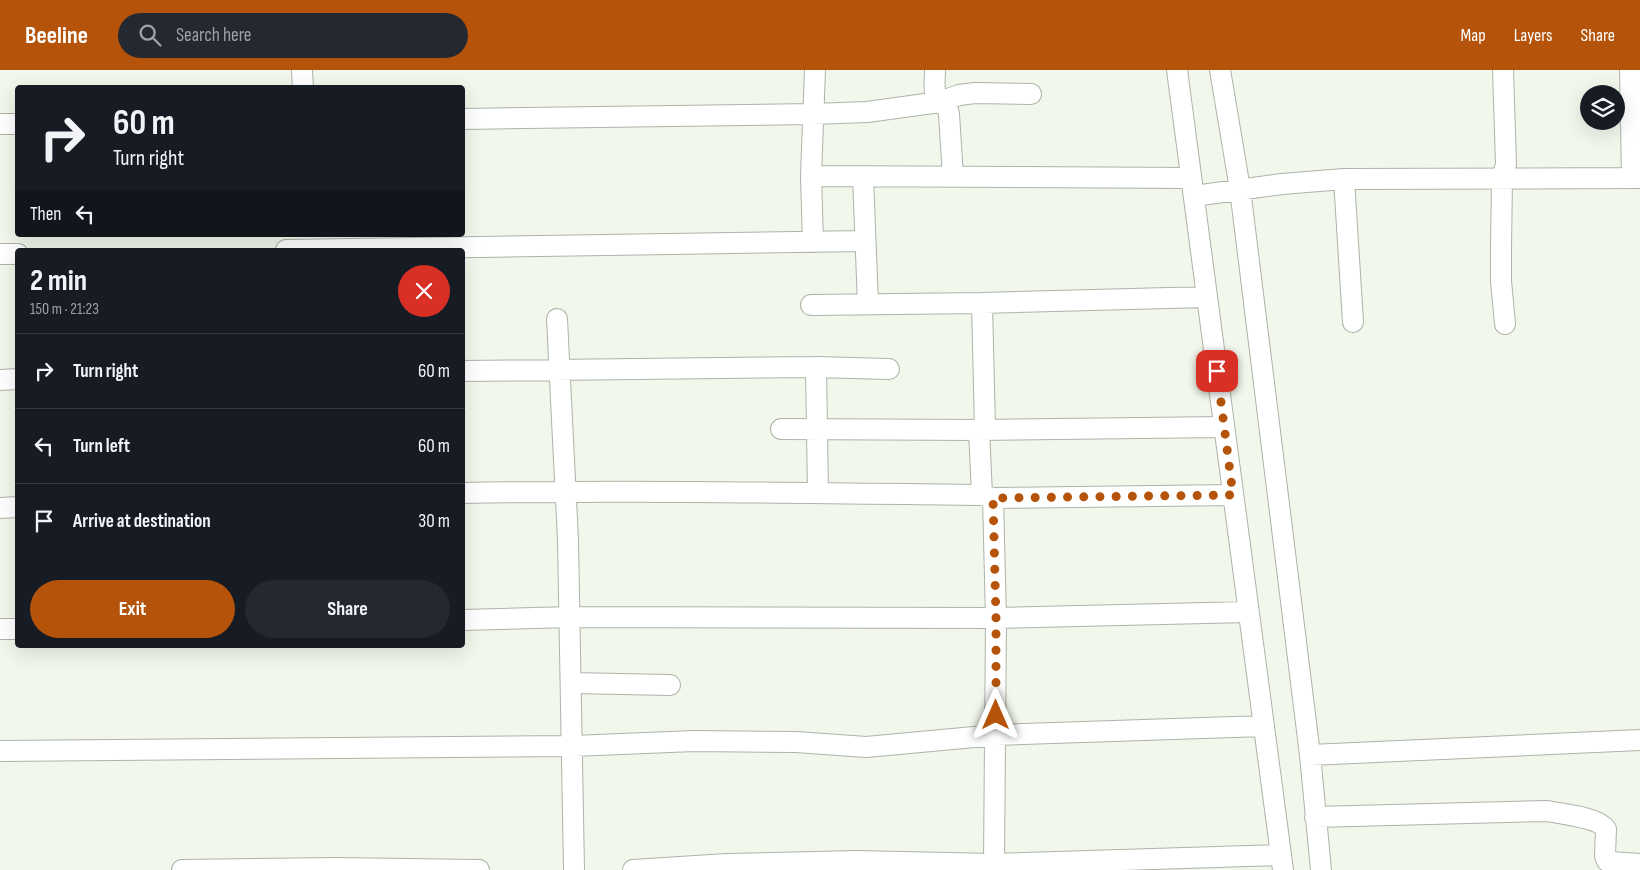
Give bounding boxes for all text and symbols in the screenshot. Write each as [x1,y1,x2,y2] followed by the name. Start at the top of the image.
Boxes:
[118,13,468,58] search box
[25,21,88,50] text: Beeline
[136,21,164,49] icon: search
[176,24,251,47] text: Search here
[1461,25,1486,46] text: Map
[1514,25,1553,46] text: Layers
[1581,25,1615,46] text: Share
[1580,85,1625,130] map controls
[1580,85,1625,130] button: layers
[113,102,175,145] text: 60 m
[30,105,95,170] icon: right
[113,145,184,172] text: Turn right
[71,200,99,228] icon: left
[30,203,61,226] text: Then
[30,263,87,299] text: 2 min
[398,265,450,317] button: close
[30,300,99,319] text: 150 m · 21:23
[1196,350,1238,392] pin
[30,357,58,385] icon: right
[1203,357,1231,385] icon: arrive
[73,360,138,383] text: Turn right
[418,360,450,383] text: 60 m
[30,432,58,460] icon: left
[73,435,130,458] text: Turn left
[418,435,450,458] text: 60 m
[30,507,58,535] icon: arrive
[73,510,211,533] text: Arrive at destination
[418,510,450,533] text: 30 m
[30,580,235,638] button: Exit
[245,580,450,638] button: Share
[969,688,1021,740] position arrow

